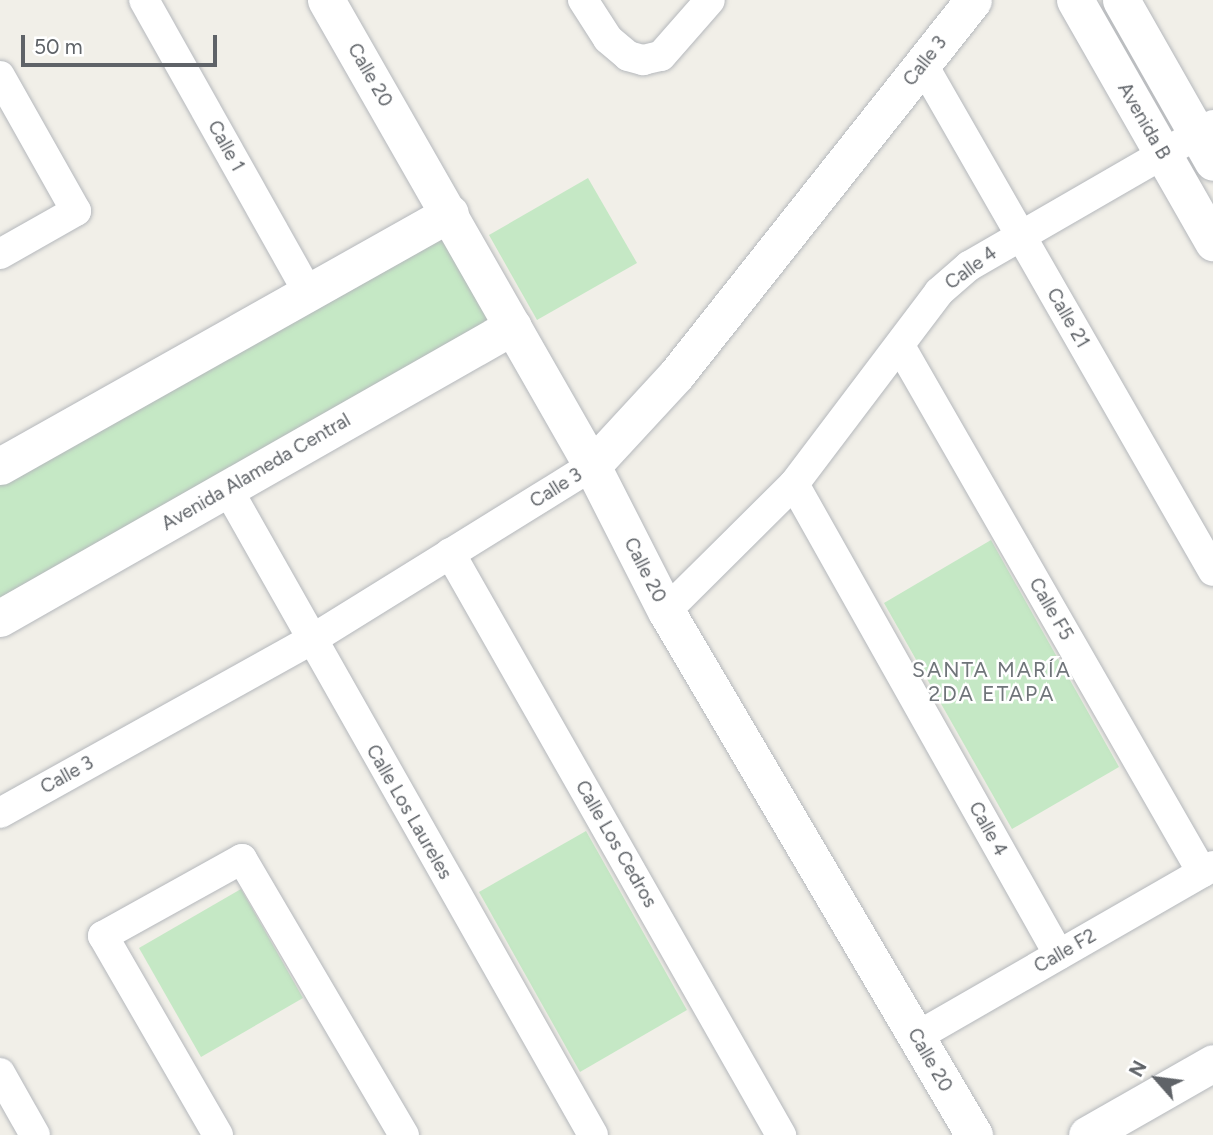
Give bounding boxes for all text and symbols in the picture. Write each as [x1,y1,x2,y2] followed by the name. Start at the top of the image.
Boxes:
[24,21,220,65] scale bar
[898,31,952,91] street label: Calle 3
[34,34,83,59] text: 50 m
[343,39,397,111] street label: Calle 20
[1113,79,1175,163] street label: Avenida B
[203,117,249,175] street label: Calle 1
[941,242,1001,294] street label: Calle 4
[1042,284,1094,352] street label: Calle 21
[158,409,354,535] street label: Avenida Alameda Central
[526,463,586,513] street label: Calle 3
[619,534,671,606] street label: Calle 20
[1024,574,1078,644] street label: Calle F5
[913,657,1071,707] district label: SANTA MARÍA 2DA ETAPA
[361,741,457,883] street label: Calle Los Laureles
[36,751,98,799] street label: Calle 3
[570,776,662,912] street label: Calle Los Cedros
[964,798,1012,860] street label: Calle 4
[1030,924,1100,978] street label: Calle F2
[903,1024,957,1096] street label: Calle 20
[1122,1044,1192,1114] north arrow
[1124,1057,1152,1081] text: N

